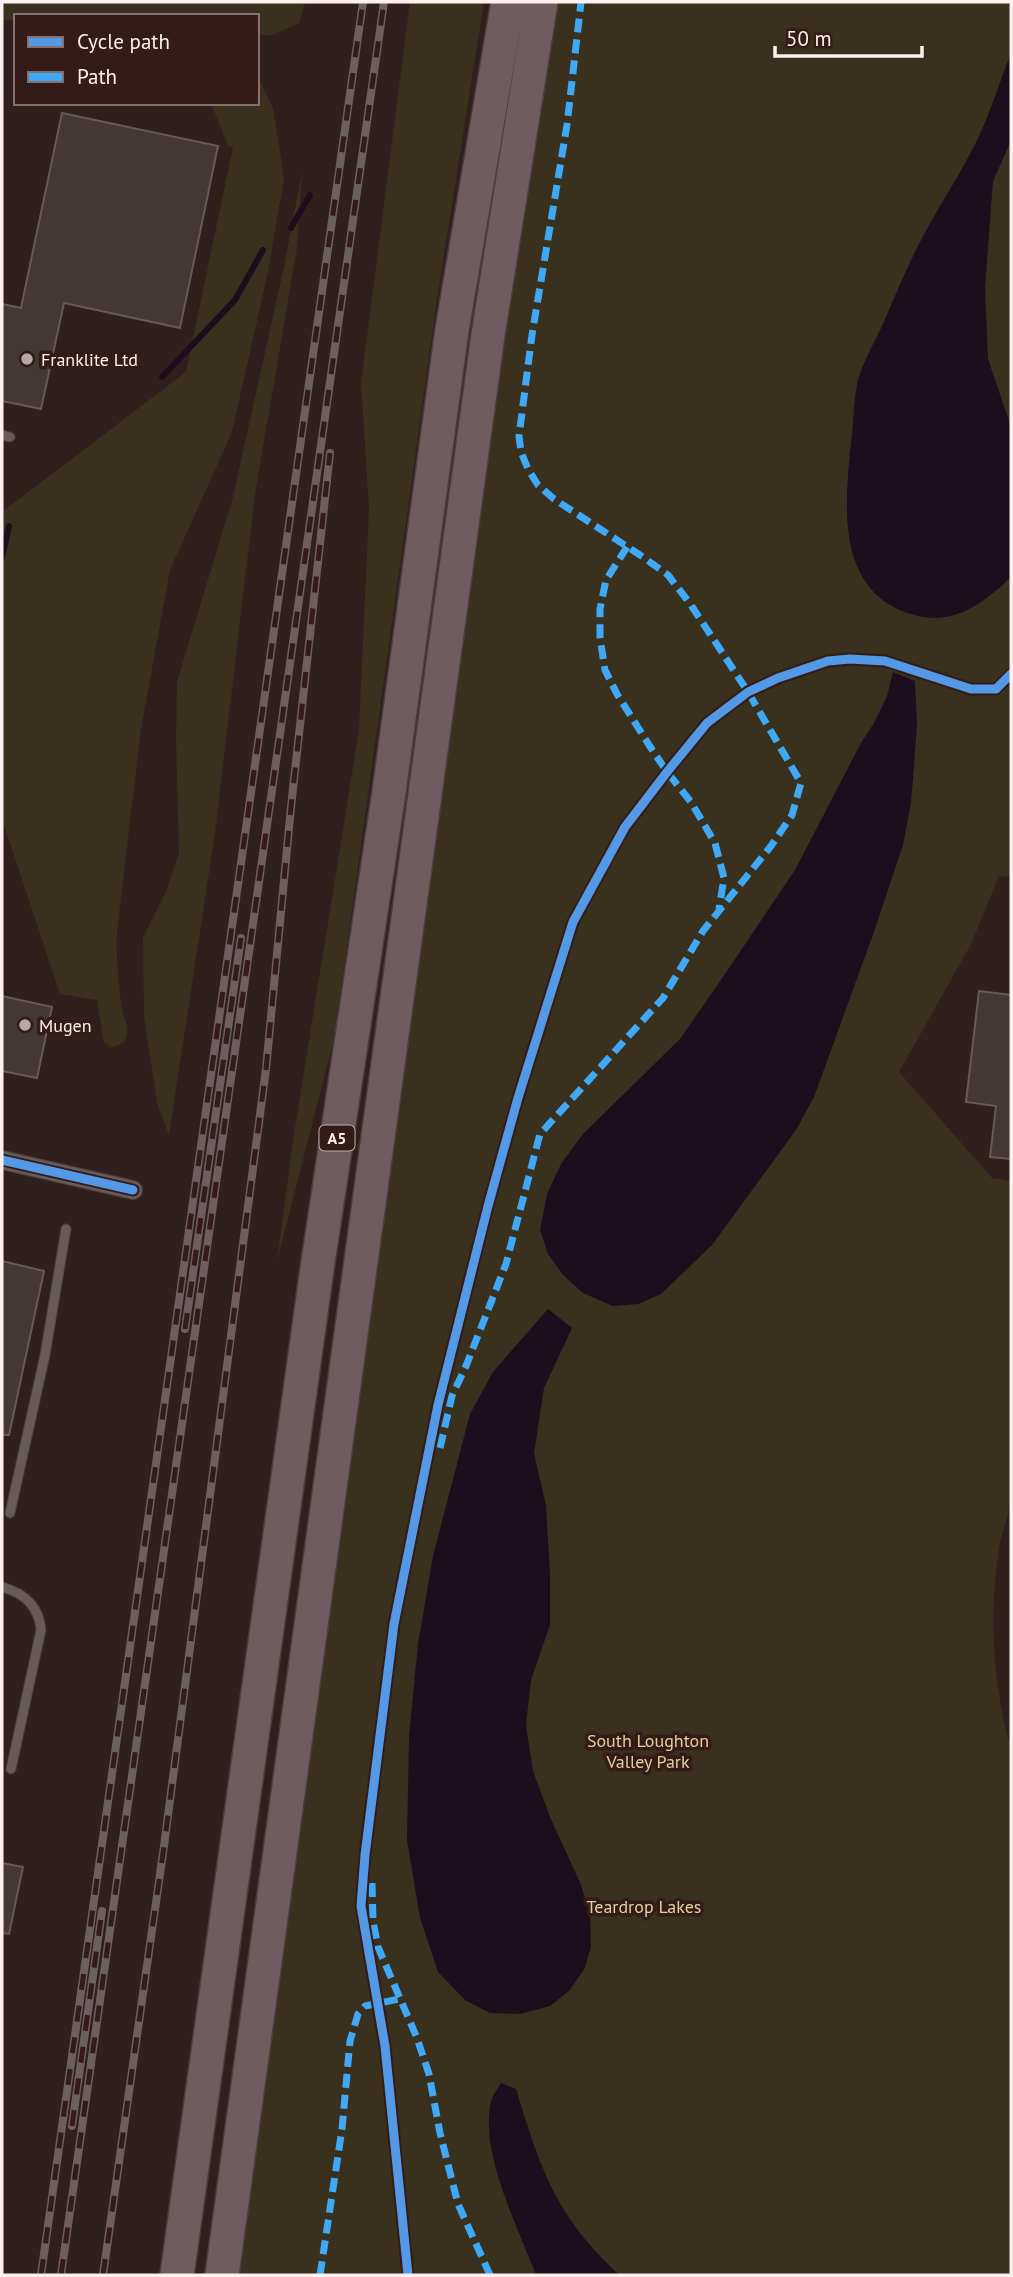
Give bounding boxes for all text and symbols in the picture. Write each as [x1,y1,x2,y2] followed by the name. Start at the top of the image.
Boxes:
[14,14,259,105] legend
[775,14,922,58] scale bar
[786,25,832,52] text: 50 m
[77,28,170,55] text: Cycle path
[77,63,117,90] text: Path
[41,348,138,371] place label: Franklite Ltd
[19,351,35,367] marker: Franklite Ltd
[39,1014,92,1037] place label: Mugen
[17,1017,33,1033] marker: Mugen
[320,1126,354,1150] road number: A5
[587,1729,709,1773] park label: South Loughton Valley Park
[587,1895,701,1918] park label: Teardrop Lakes

